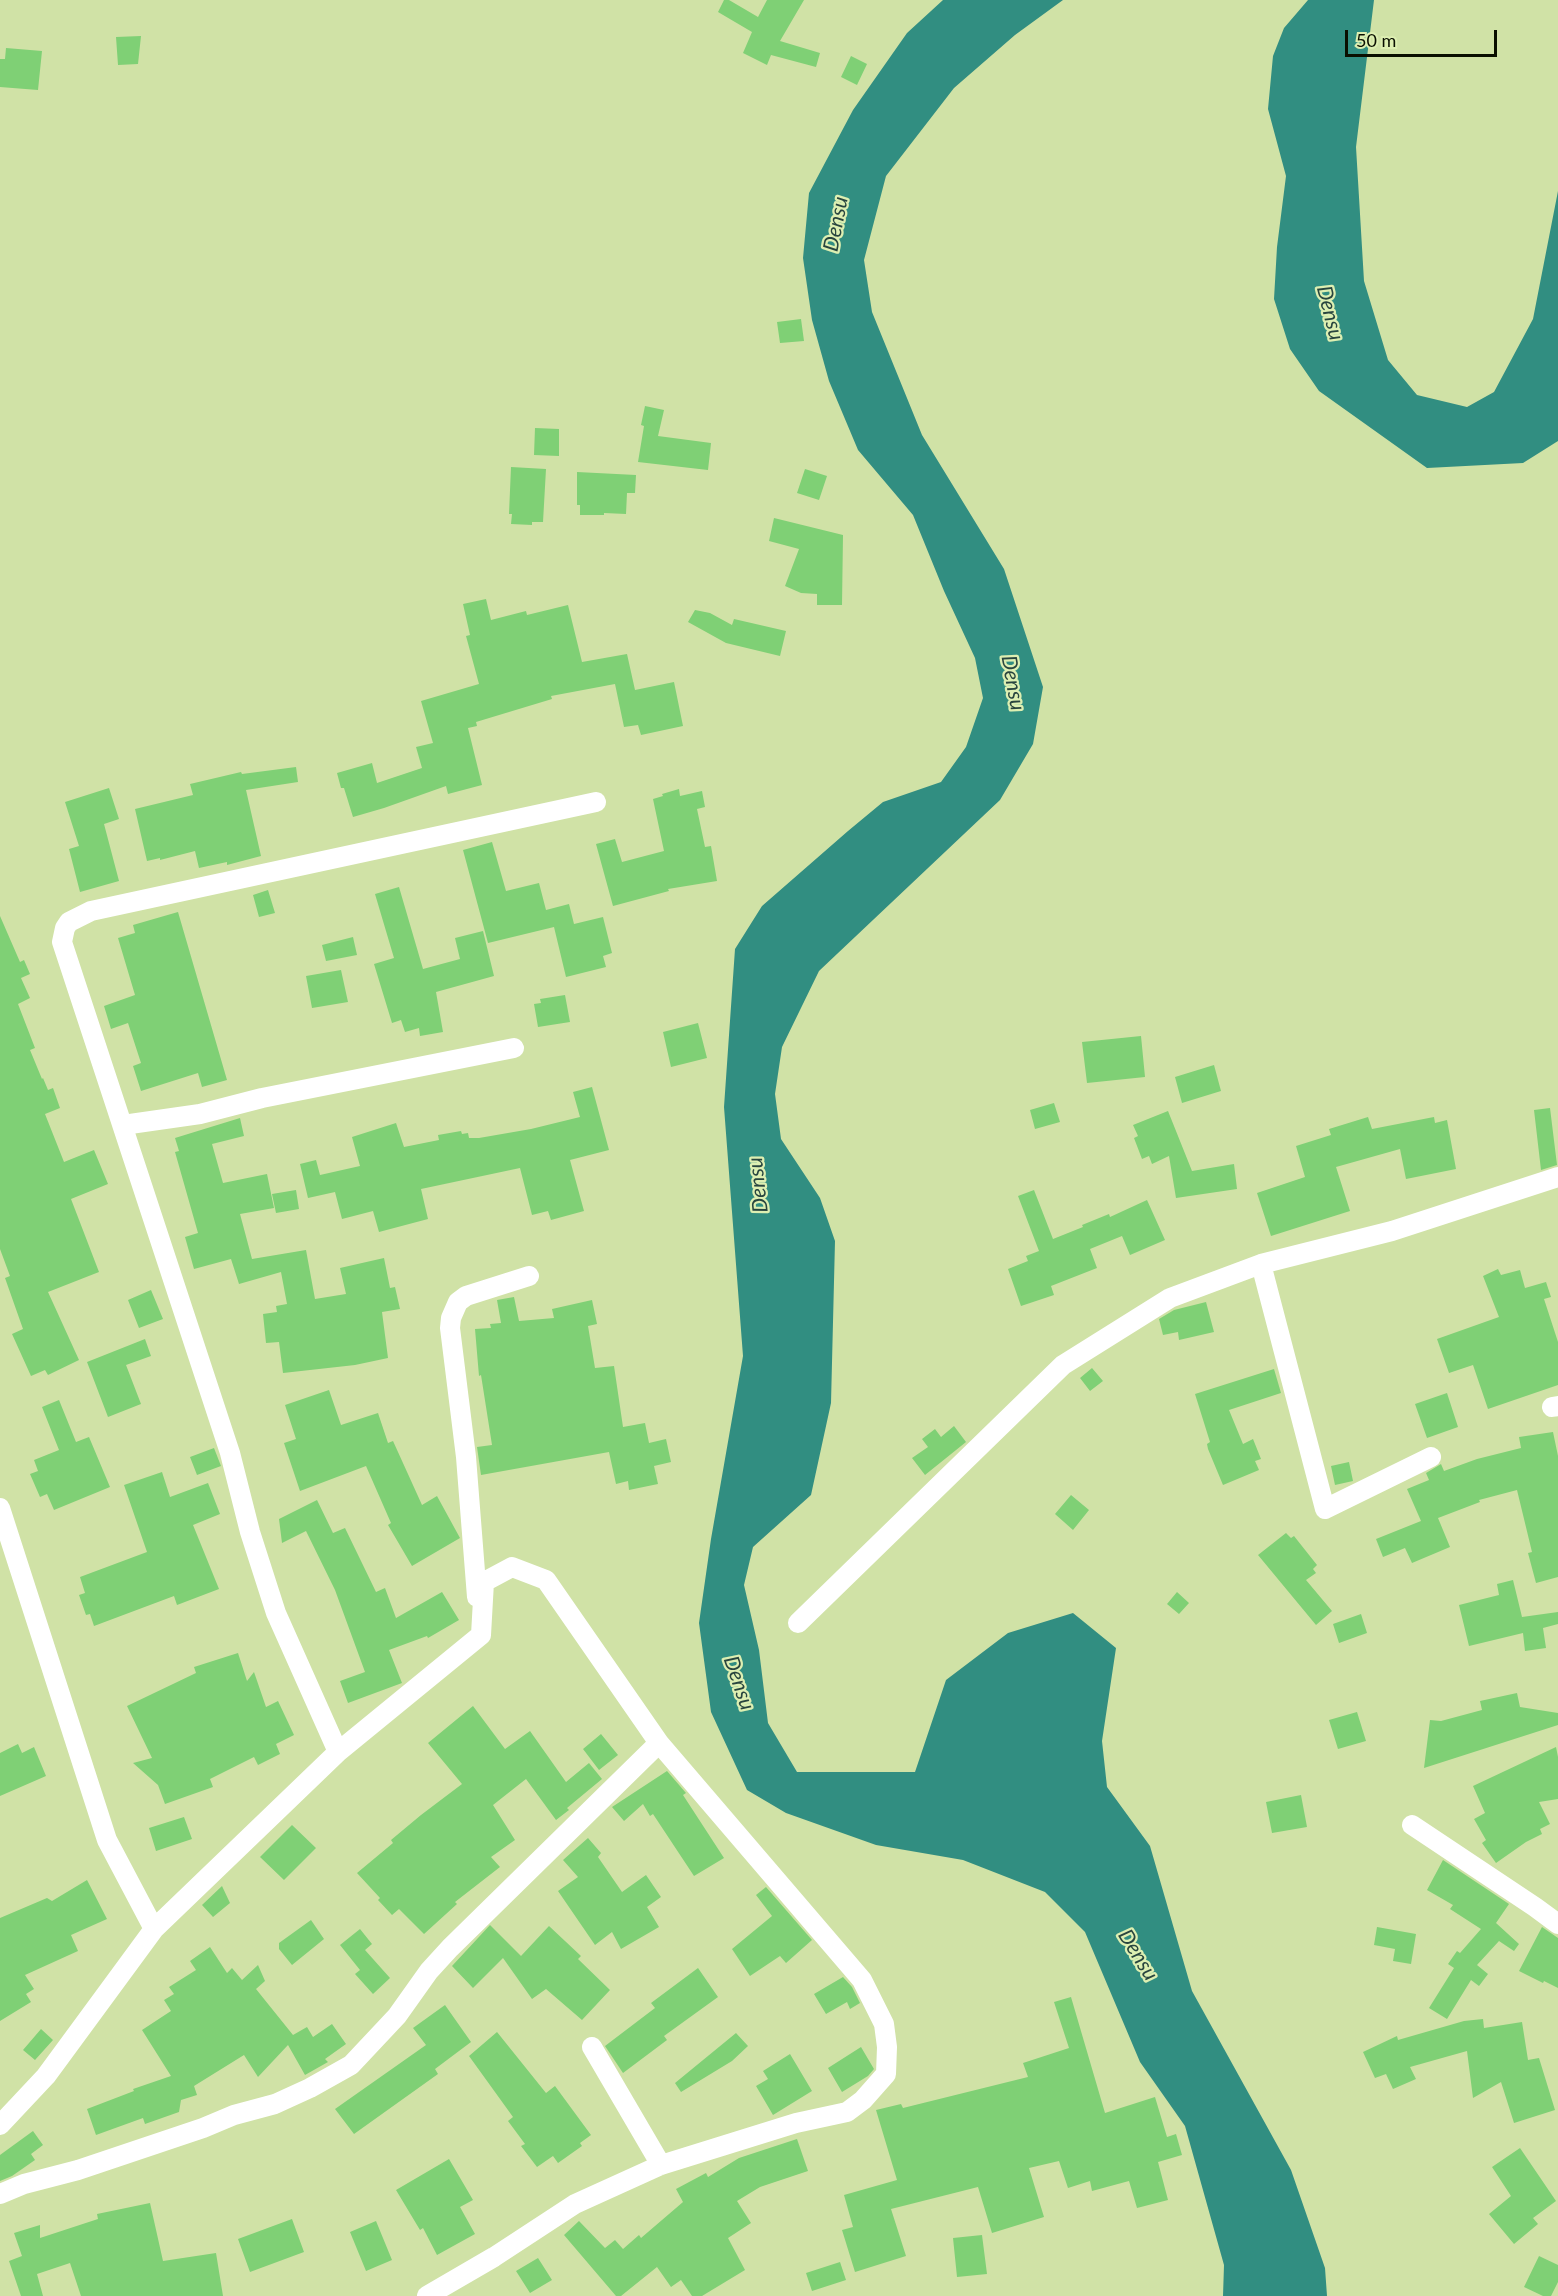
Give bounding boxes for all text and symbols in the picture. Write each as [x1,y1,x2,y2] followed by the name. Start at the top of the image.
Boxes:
[1348,18,1500,56] scale bar
[1356,29,1396,51] text: 50 m
[818,194,854,254] water label: Densu
[1311,283,1349,343] water label: Densu
[996,653,1030,713] water label: Densu
[743,1156,773,1214] water label: Densu
[718,1653,760,1713] water label: Densu
[1113,1925,1163,1985] water label: Densu

